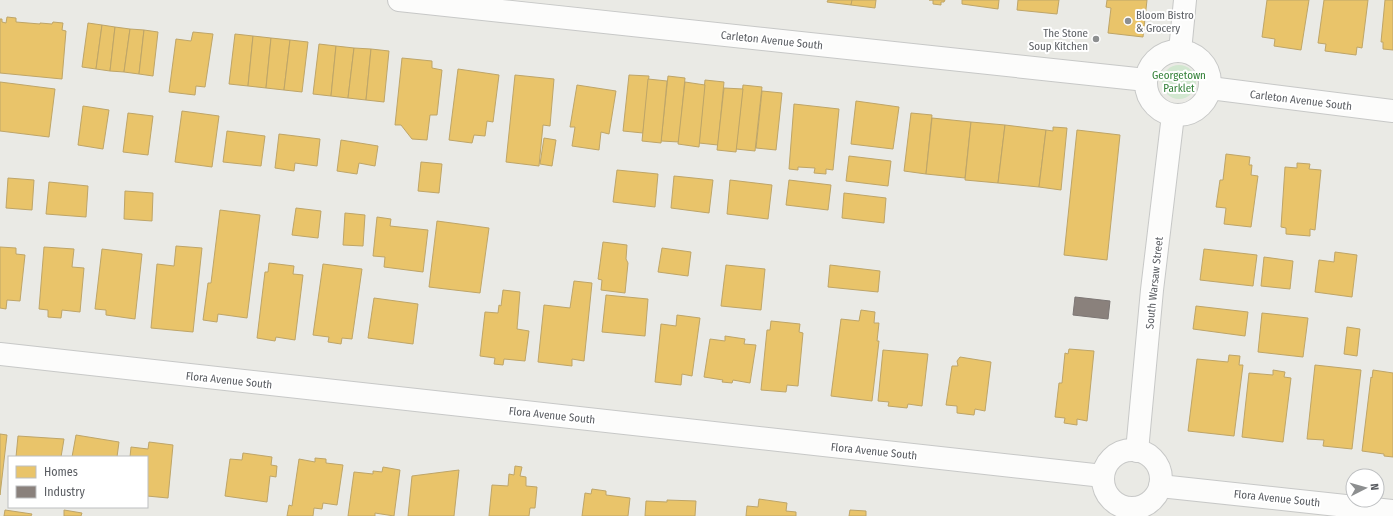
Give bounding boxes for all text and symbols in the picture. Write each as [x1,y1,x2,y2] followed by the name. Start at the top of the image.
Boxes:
[1136,9,1194,35] place label: Bloom Bistro & Grocery
[1123,16,1133,26] marker: Bloom Bistro & Grocery
[1029,27,1088,53] place label: The Stone Soup Kitchen
[720,29,824,52] street label: Carleton Avenue South
[1091,34,1101,44] marker: The Stone Soup Kitchen
[1152,69,1206,95] park label: Georgetown Parklet
[1249,88,1353,113] street label: Carleton Avenue South
[1143,236,1166,330] street label: South Warsaw Street
[185,369,273,392] street label: Flora Avenue South
[508,404,596,427] street label: Flora Avenue South
[830,440,918,463] street label: Flora Avenue South
[8,456,148,508] legend
[44,465,78,479] text: Homes
[1345,468,1385,508] north arrow
[1368,483,1381,491] text: N
[44,485,85,499] text: Industry
[1233,487,1321,510] street label: Flora Avenue South

